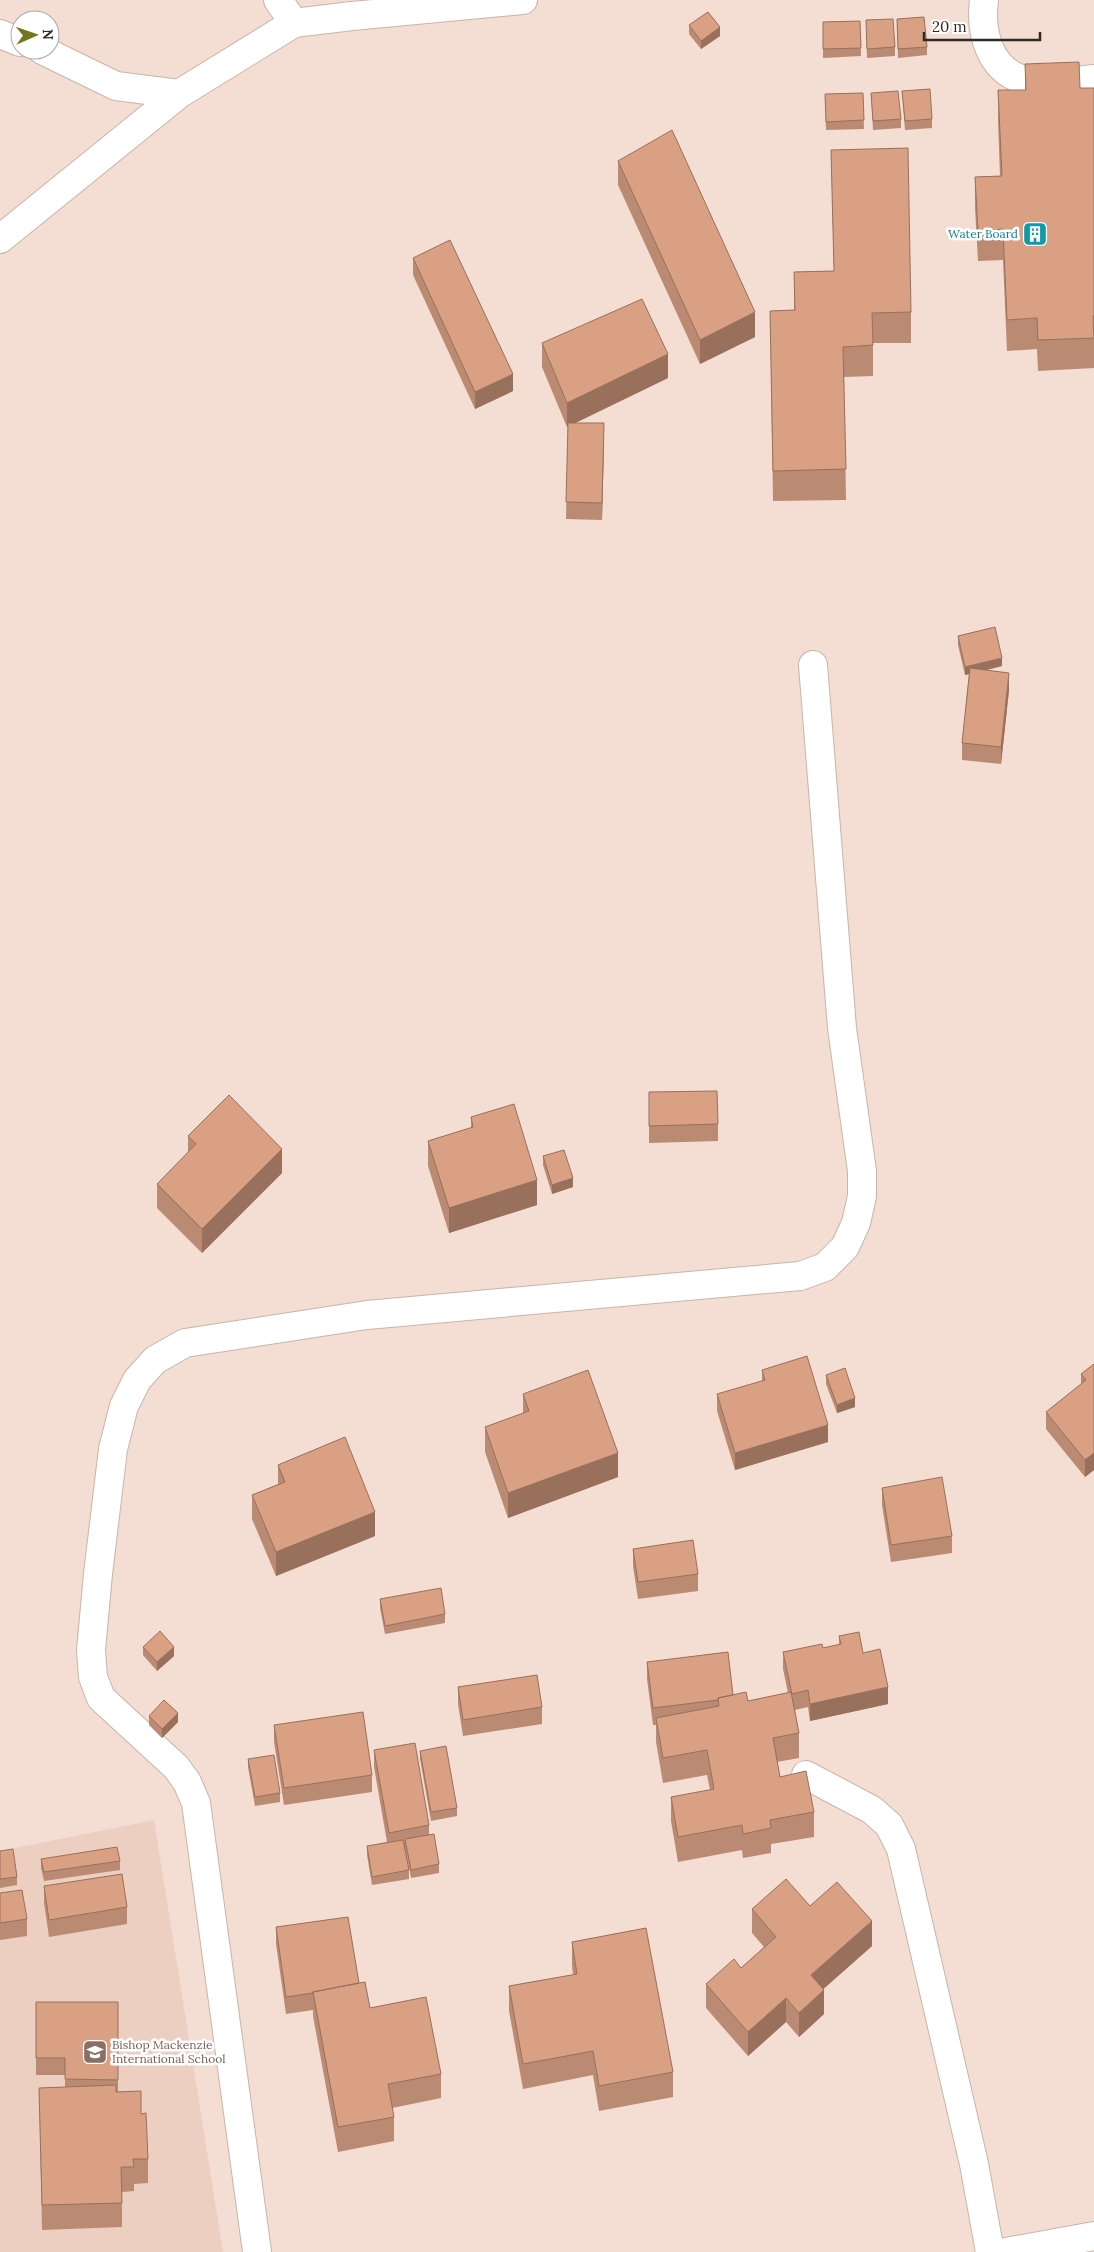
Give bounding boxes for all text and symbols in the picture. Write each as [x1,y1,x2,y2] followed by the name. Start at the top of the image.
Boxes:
[10,10,60,60] north arrow
[924,10,1040,42] scale bar
[932,17,967,36] text: 20 m
[39,29,57,40] text: N
[1022,221,1048,247] building icon: Water Board
[948,226,1018,241] place label: Water Board
[112,2037,225,2066] place label: Bishop Mackenzie International School
[82,2039,108,2065] school or university icon: Bishop Mackenzie International School

